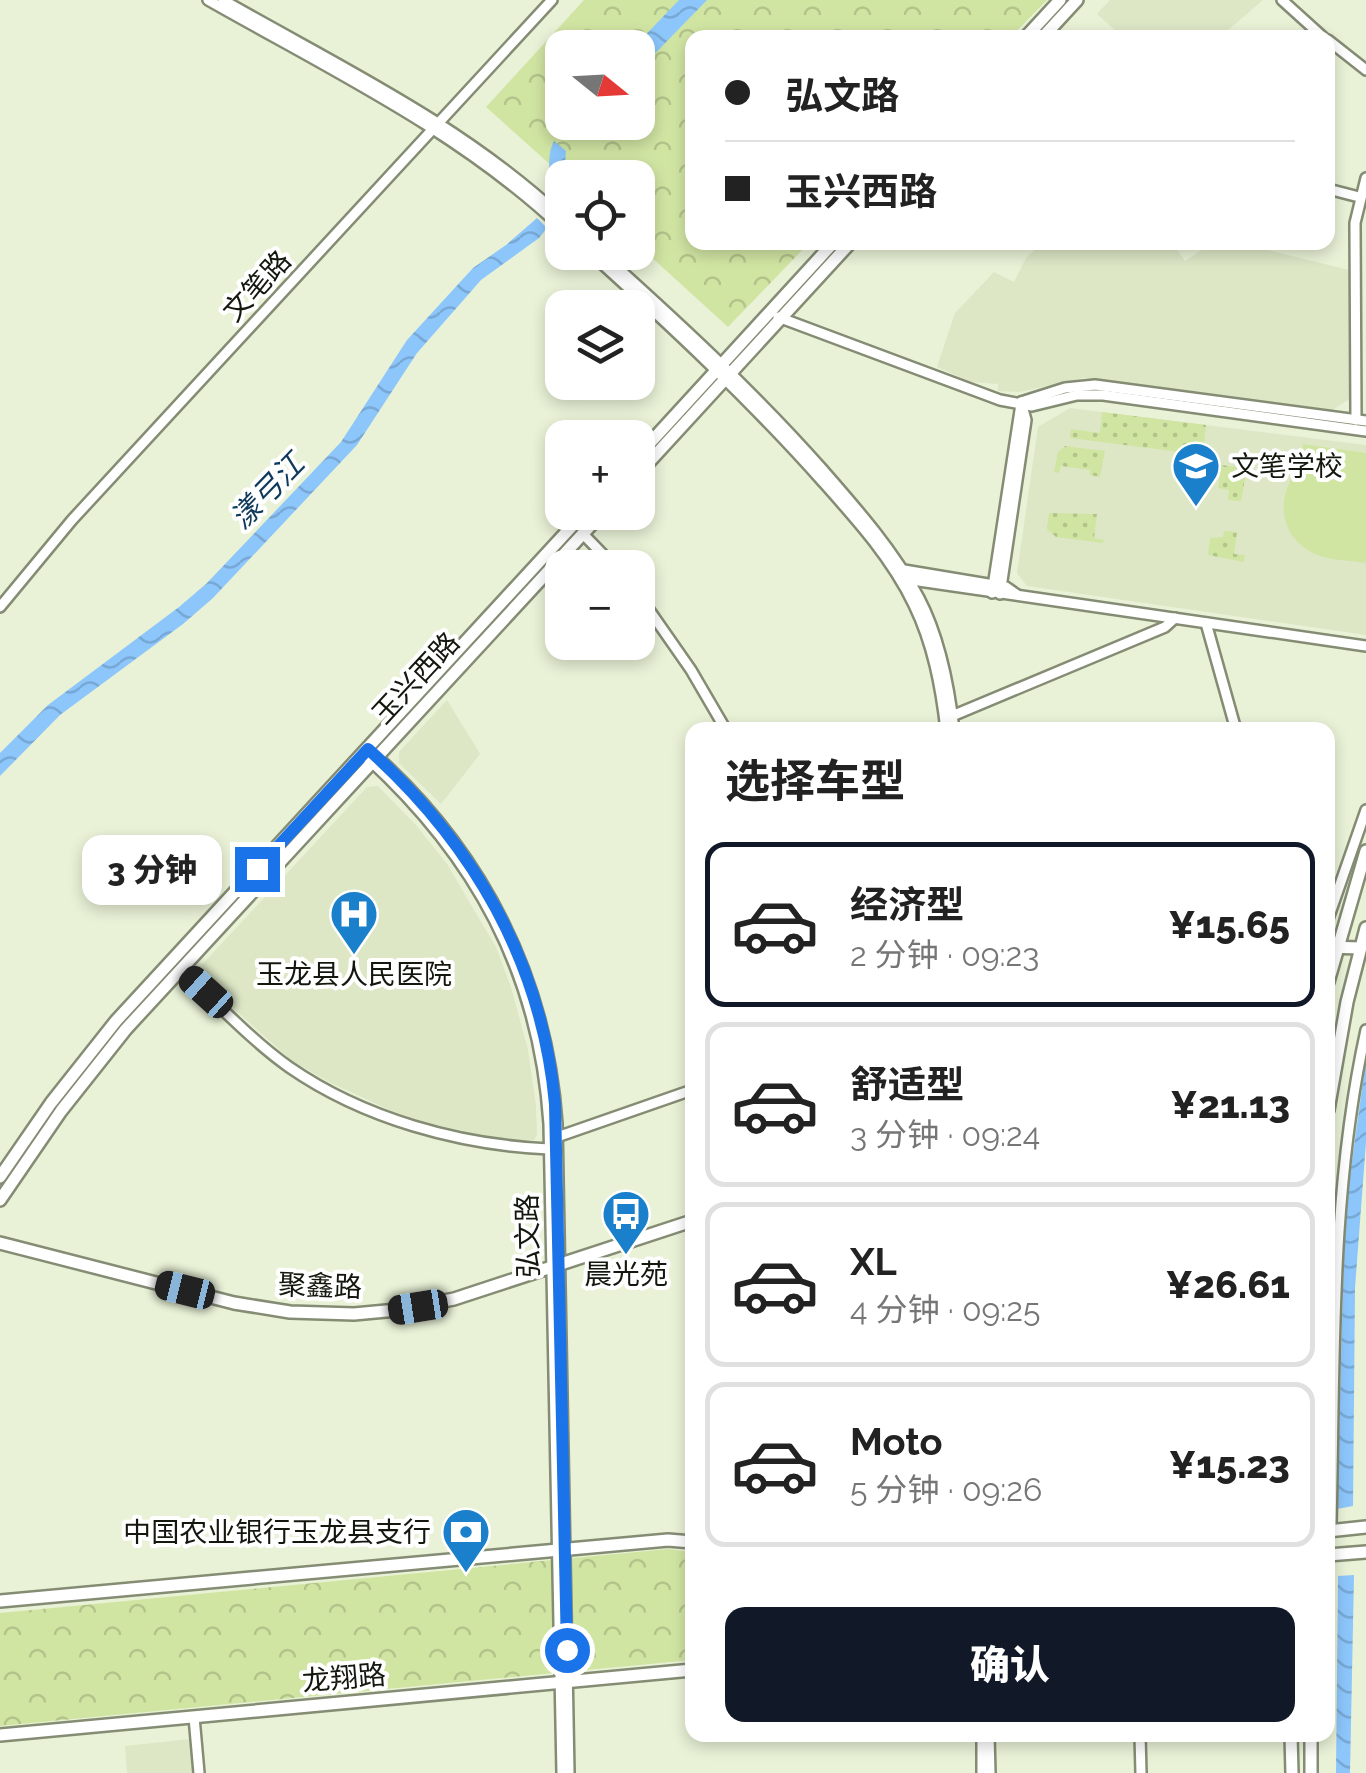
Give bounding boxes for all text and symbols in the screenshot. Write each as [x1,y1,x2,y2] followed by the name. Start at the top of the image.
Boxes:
[545,30,655,140] north arrow
[545,30,655,660] map controls
[785,73,899,118] text: 弘文路
[545,160,655,270] button: locate
[785,169,937,214] text: 玉兴西路
[216,244,298,328] street label: 文笔路
[545,290,655,400] button: layers
[545,420,655,530] button: +
[1170,440,1222,508] school or university icon: 文笔学校
[223,444,313,536] water label: 漾弓江
[1231,450,1343,483] place label: 文笔学校
[545,550,655,660] button: −
[366,626,466,730] street label: 玉兴西路
[725,755,905,808] text: 选择车型
[82,834,222,904] callout: 3 分钟
[235,847,280,892] route end
[107,851,197,888] text: 3 分钟
[730,880,820,970] icon: car
[850,882,964,927] text: 经济型
[328,888,380,956] hospital icon: 玉龙县人民医院
[1168,902,1290,947] text: ¥15.65
[850,936,1039,973] text: 2 分钟 · 09:23
[256,958,452,991] place label: 玉龙县人民医院
[174,961,238,1023] car
[730,1060,820,1150] icon: car
[850,1062,964,1107] text: 舒适型
[1170,1082,1290,1127] text: ¥21.13
[850,1116,1040,1153] text: 3 分钟 · 09:24
[600,1188,652,1256] bus stop icon: 晨光苑
[511,1194,545,1278] street label: 弘文路
[850,1239,897,1284] text: XL
[730,1240,820,1330] icon: car
[584,1258,668,1291] place label: 晨光苑
[1165,1262,1290,1307] text: ¥26.61
[152,1268,218,1312] car
[277,1268,363,1304] street label: 聚鑫路
[386,1287,450,1327] car
[850,1291,1040,1328] text: 4 分钟 · 09:25
[850,1419,943,1464] text: Moto
[730,1420,820,1510] icon: car
[1169,1442,1290,1487] text: ¥15.23
[850,1471,1042,1508] text: 5 分钟 · 09:26
[440,1506,492,1574] bank icon: 中国农业银行玉龙县支行
[123,1516,431,1549] place label: 中国农业银行玉龙县支行
[725,1607,1295,1722] button: 确认
[545,1628,590,1673] route start
[301,1658,387,1698] street label: 龙翔路

